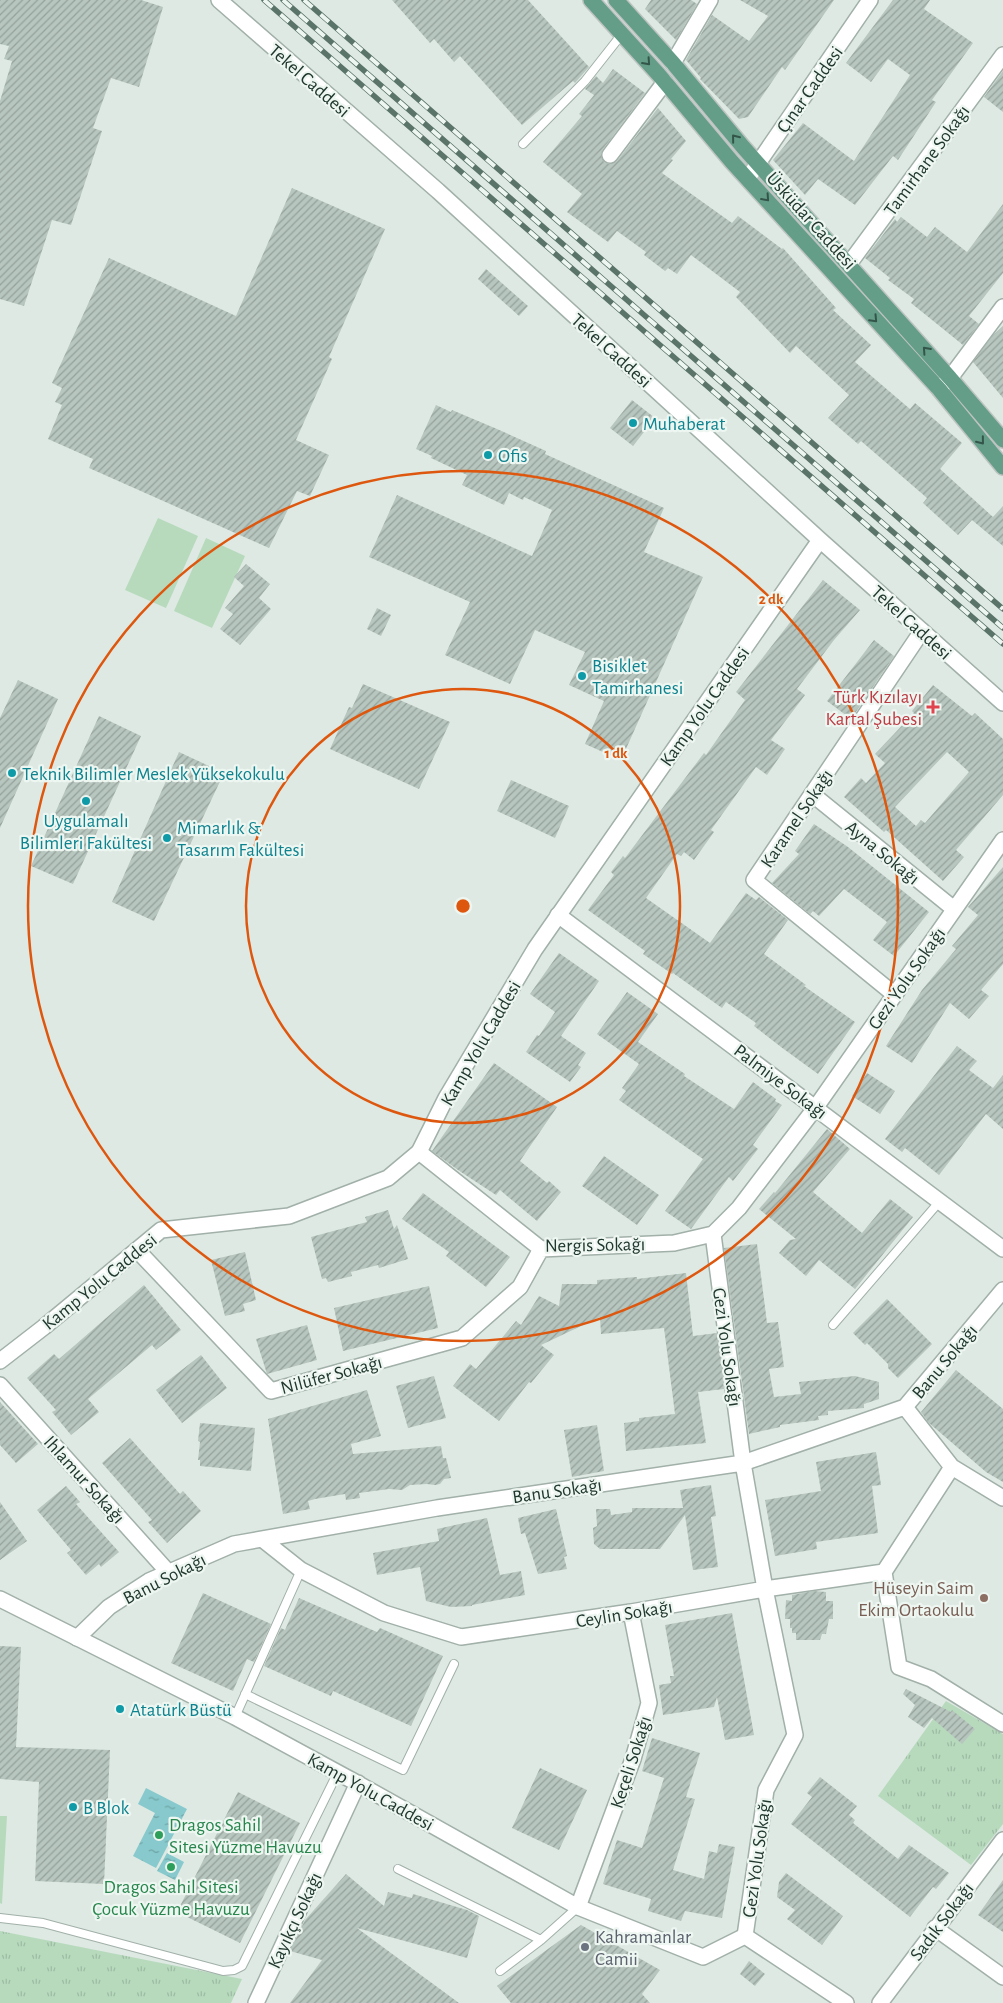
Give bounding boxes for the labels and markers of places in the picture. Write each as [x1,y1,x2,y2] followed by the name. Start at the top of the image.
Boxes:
[643,415,725,434] place label: Muhaberat
[627,417,639,429] marker: Muhaberat
[498,447,528,466] place label: Ofis
[482,449,494,461] marker: Ofis
[592,657,683,698] place label: Bisiklet Tamirhanesi
[576,670,588,682] marker: Bisiklet Tamirhanesi
[826,688,922,729] place label: Türk Kızılayı Kartal Şubesi
[926,700,940,714] marker: Türk Kızılayı Kartal Şubesi
[22,765,285,784] place label: Teknik Bilimler Meslek Yüksekokulu
[6,767,18,779] marker: Teknik Bilimler Meslek Yüksekokulu
[80,795,92,807] marker: Uygulamalı Bilimleri Fakültesi
[20,812,152,853] place label: Uygulamalı Bilimleri Fakültesi
[177,819,304,860] place label: Mimarlık & Tasarım Fakültesi
[161,832,173,844] marker: Mimarlık & Tasarım Fakültesi
[454,897,472,915] centre of rings
[858,1579,974,1620] place label: Hüseyin Saim Ekim Ortaokulu
[978,1592,990,1604] marker: Hüseyin Saim Ekim Ortaokulu
[130,1701,232,1720] place label: Atatürk Büstü
[114,1703,126,1715] marker: Atatürk Büstü
[83,1799,130,1818] place label: B Blok
[67,1801,79,1813] marker: B Blok
[169,1816,322,1857] place label: Dragos Sahil Sitesi Yüzme Havuzu
[153,1829,165,1841] marker: Dragos Sahil Sitesi Yüzme Havuzu
[165,1861,177,1873] marker: Dragos Sahil Sitesi Çocuk Yüzme Havuzu
[92,1878,250,1919] place label: Dragos Sahil Sitesi Çocuk Yüzme Havuzu
[595,1928,691,1969] place label: Kahramanlar Camii
[579,1941,591,1953] marker: Kahramanlar Camii

